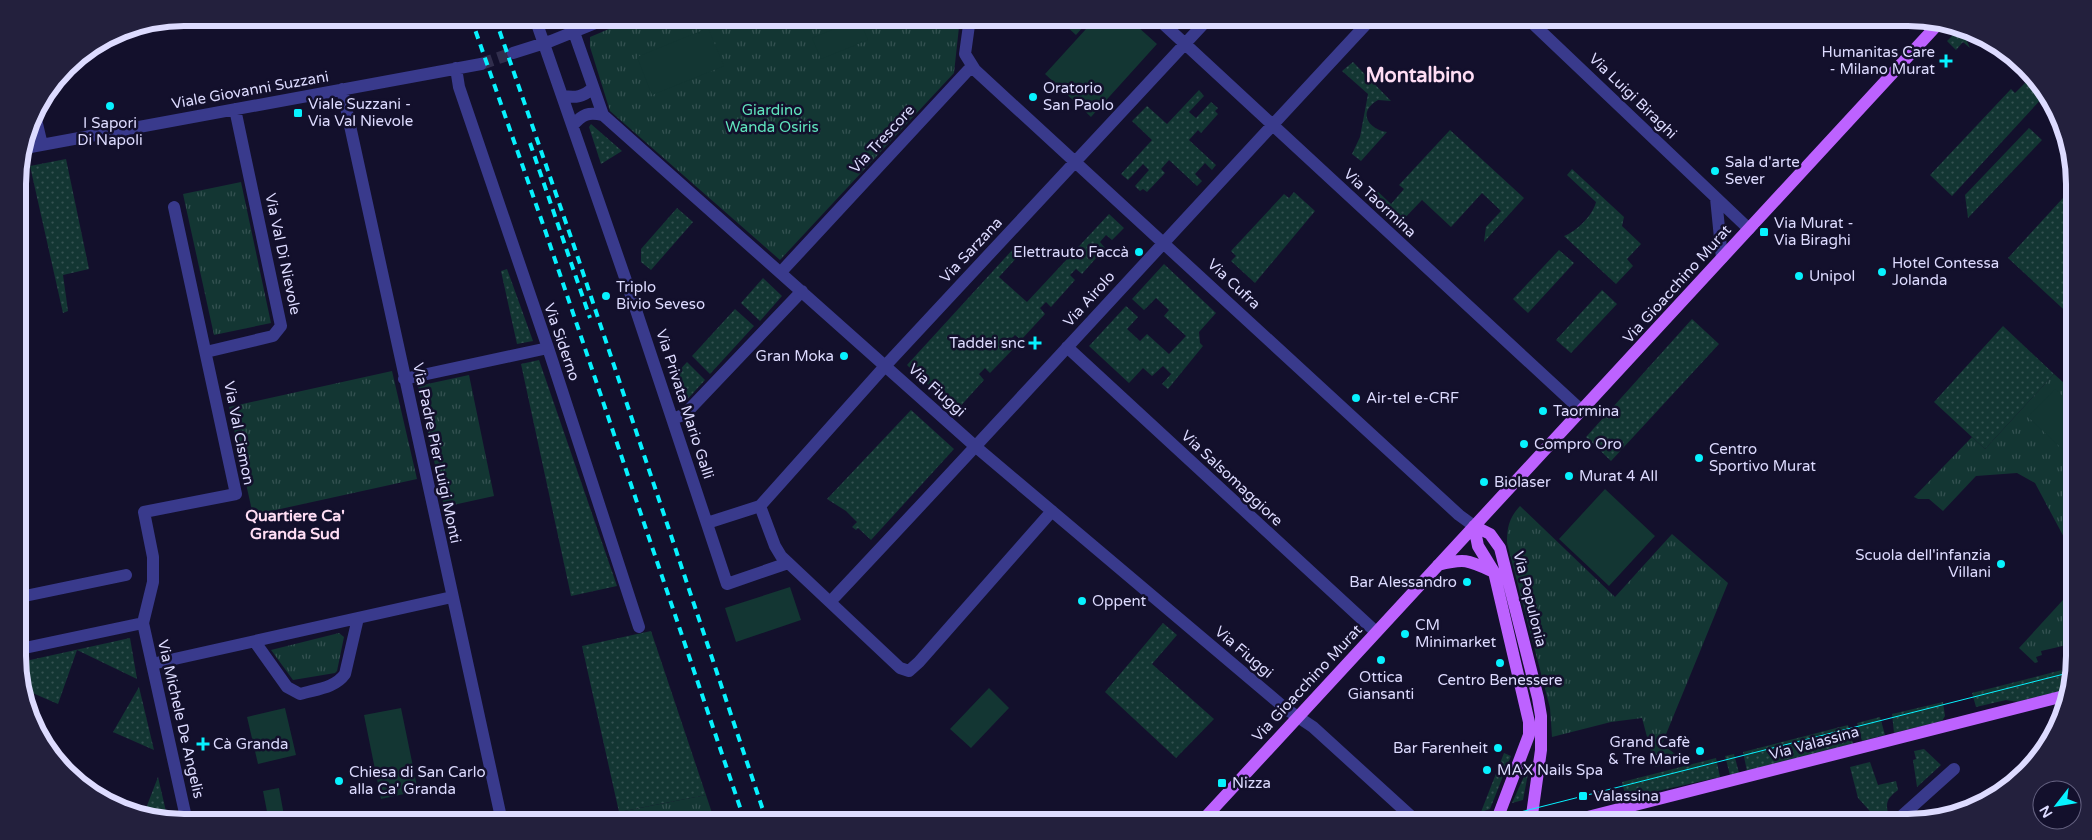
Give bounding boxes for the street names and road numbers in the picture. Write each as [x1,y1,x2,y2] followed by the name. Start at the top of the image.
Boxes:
[1585,49,1681,143] street label: Via Luigi Biraghi
[170,67,330,113] street label: Viale Giovanni Suzzani
[846,101,918,177] street label: Via Trescore
[1340,165,1420,241] street label: Via Taormina
[261,191,305,317] street label: Via Val Di Nievole
[936,213,1006,287] street label: Via Sarzana
[1619,221,1735,347] street label: Via Gioacchino Murat
[1204,255,1264,313] street label: Via Cufra
[1059,267,1119,331] street label: Via Airolo
[540,301,584,383] street label: Via Siderno
[652,327,718,481] street label: Via Privata Mario Galli
[905,360,969,420] street label: Via Fiuggi
[409,361,465,545] street label: Via Padre Pier Luigi Monti
[220,380,258,486] street label: Via Val Cismon
[1178,426,1286,530] street label: Via Salsomaggiore
[1509,549,1551,649] street label: Via Populonia
[1248,621,1366,745] street label: Via Gioacchino Murat
[1211,622,1277,682] street label: Via Fiuggi
[154,638,208,800] street label: Via Michele De Angelis
[1767,722,1861,764] street label: Via Valassina

